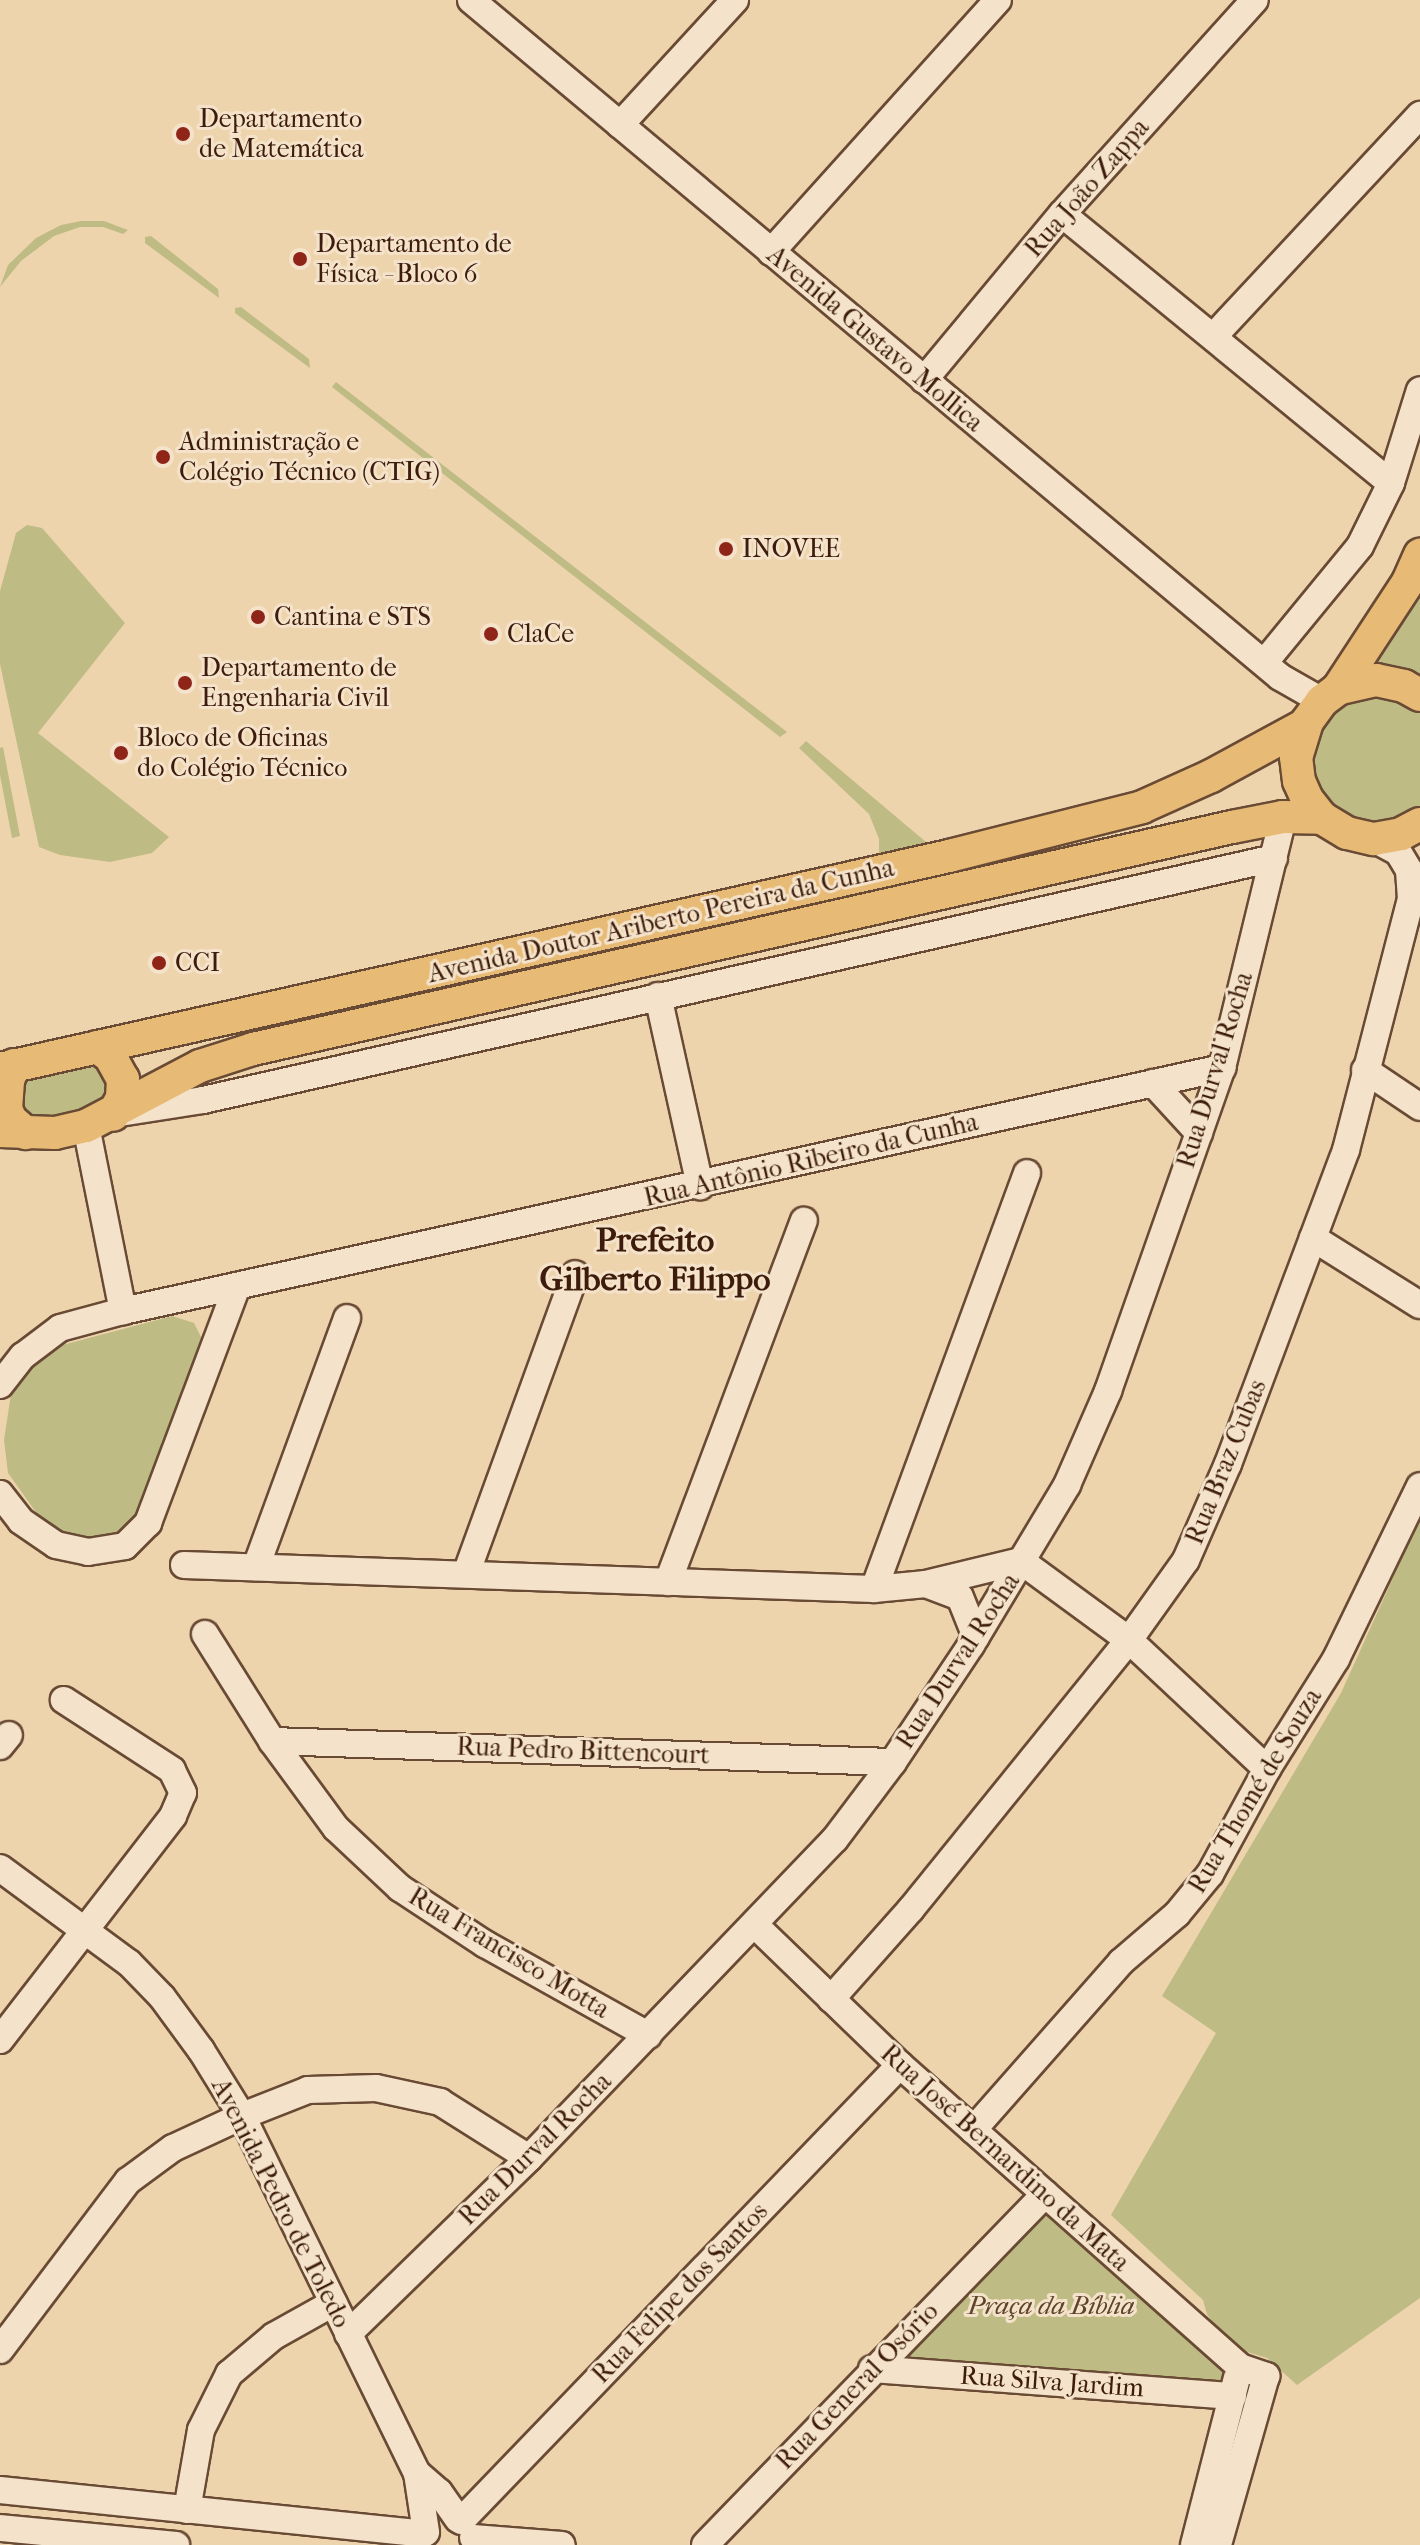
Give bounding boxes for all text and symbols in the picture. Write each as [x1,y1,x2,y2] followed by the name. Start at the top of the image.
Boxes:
[199,103,363,164] place label: Departamento de Matemática
[1018,112,1156,264] street label: Rua João Zappa
[174,125,192,143] marker: Departamento de Matemática
[316,228,512,290] place label: Departamento de Física - Bloco 6
[761,239,989,439] street label: Avenida Gustavo Mollica
[291,250,309,268] marker: Departamento de Física - Bloco 6
[179,426,440,488] place label: Administração e Colégio Técnico (CTIG)
[154,448,172,466] marker: Administração e Colégio Técnico (CTIG)
[742,533,840,565] place label: INOVEE
[717,540,735,558] marker: INOVEE
[274,601,431,633] place label: Cantina e STS
[249,608,267,626] marker: Cantina e STS
[507,618,574,650] place label: ClaCe
[482,625,500,643] marker: ClaCe
[201,652,397,714] place label: Departamento de Engenharia Civil
[176,674,194,692] marker: Departamento de Engenharia Civil
[137,722,347,784] place label: Bloco de Oficinas do Colégio Técnico
[112,744,130,762] marker: Bloco de Oficinas do Colégio Técnico
[425,852,897,990] street label: Avenida Doutor Ariberto Pereira da Cunha
[175,947,220,979] place label: CCI
[150,954,168,972] marker: CCI
[1170,968,1260,1172] street label: Rua Durval Rocha
[641,1106,981,1214] street label: Rua Antônio Ribeiro da Cunha
[539,1220,771,1300] district label: Prefeito Gilberto Filippo
[1179,1375,1273,1549] street label: Rua Braz Cubas
[889,1567,1027,1755] street label: Rua Durval Rocha
[1181,1683,1329,1899] street label: Rua Thomé de Souza
[456,1731,710,1771] street label: Rua Pedro Bittencourt
[403,1881,615,2025] street label: Rua Francisco Motta
[874,2038,1136,2278] street label: Rua José Bernardino da Mata
[452,2066,618,2232] street label: Rua Durval Rocha
[205,2073,357,2333] street label: Avenida Pedro de Toledo
[586,2196,774,2390] street label: Rua Felipe dos Santos
[967,2290,1135,2322] park label: Praça da Bíblia
[769,2296,945,2476] street label: Rua General Osório
[959,2360,1145,2404] street label: Rua Silva Jardim

